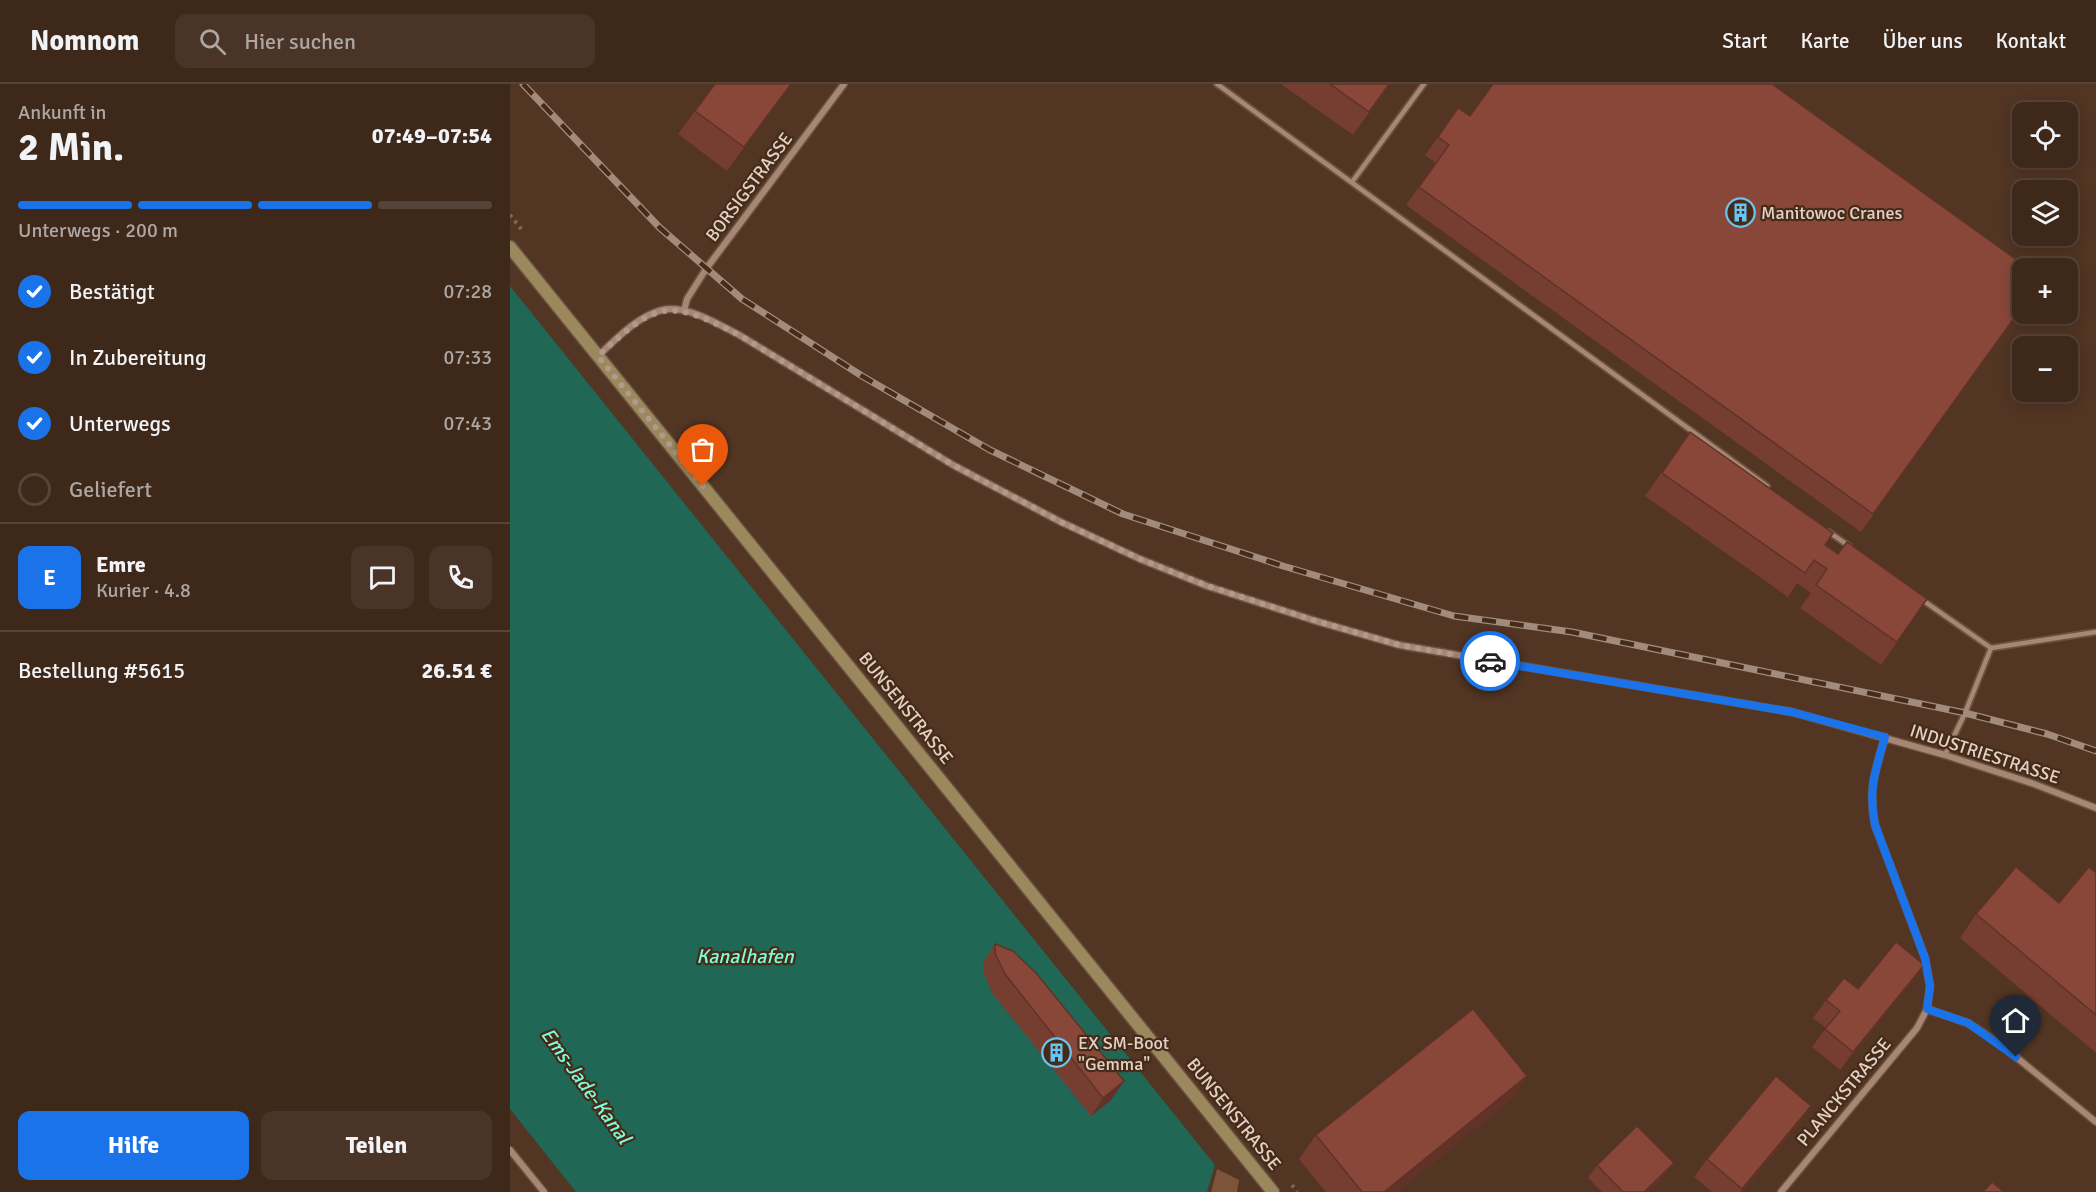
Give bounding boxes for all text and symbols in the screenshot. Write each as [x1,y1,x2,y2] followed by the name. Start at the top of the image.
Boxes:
[175,14,595,68] search box
[30,24,139,58] text: Nomnom
[196,25,229,58] icon: search
[244,28,356,55] text: Hier suchen
[1722,28,1767,54] text: Start
[1800,28,1849,54] text: Karte
[1882,28,1963,54] text: Über uns
[1996,28,2066,54] text: Kontakt
[18,100,106,125] text: Ankunft in
[2012,102,2078,402] map controls
[2012,102,2078,168] button: locate
[372,122,492,149] text: 07:49–07:54
[18,123,124,171] text: 2 Min.
[701,128,797,246] street label: BORSIGSTRASSE
[2012,180,2078,246] button: layers
[1724,197,1756,229] building icon: Manitowoc Cranes
[1761,202,1903,224] place label: Manitowoc Cranes
[18,218,178,243] text: Unterwegs · 200 m
[2012,258,2078,324] button: +
[18,275,51,308] icon: check
[69,278,155,305] text: Bestätigt
[443,279,492,304] text: 07:28
[2012,336,2078,402] button: −
[18,341,51,374] icon: check
[69,344,207,371] text: In Zubereitung
[443,345,492,370] text: 07:33
[18,407,51,440] icon: check
[69,410,171,437] text: Unterwegs
[443,411,492,436] text: 07:43
[677,424,728,486] pin
[686,433,719,466] icon: bag
[69,476,152,503] text: Geliefert
[351,546,414,609] button: chat
[429,546,492,609] button: phone
[96,551,146,578] text: Emre
[43,564,56,591] text: E
[96,578,191,603] text: Kurier · 4.8
[1460,631,1520,691] courier
[1474,645,1507,678] icon: car
[854,647,958,769] street label: BUNSENSTRASSE
[18,657,185,684] text: Bestellung #5615
[421,657,492,684] text: 26.51 €
[1907,719,2063,789] street label: INDUSTRIESTRASSE
[696,944,795,969] water label: Kanalhafen
[1990,995,2041,1057] pin
[1999,1004,2032,1037] icon: home
[535,1023,638,1151] water label: Ems-Jade-Kanal
[1078,1032,1169,1075] place label: EX SM-Boot "Gemma"
[1792,1033,1896,1151] street label: PLANCKSTRASSE
[1041,1037,1073,1069] building icon: EX SM-Boot "Gemma"
[1182,1053,1286,1175] street label: BUNSENSTRASSE
[18,1111,249,1180] button: Hilfe
[261,1111,492,1180] button: Teilen

